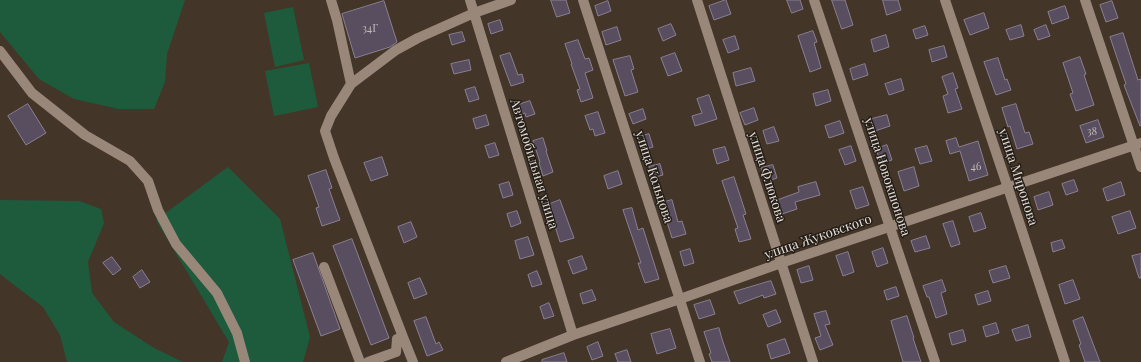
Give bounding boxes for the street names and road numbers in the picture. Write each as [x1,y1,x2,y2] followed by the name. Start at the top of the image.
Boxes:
[507,97,561,231] street label: Автомобильная улица
[861,116,913,238] street label: улица Новокшонова
[995,127,1041,227] street label: улица Миронова
[632,129,676,225] street label: улица Кольцова
[745,130,789,224] street label: улица Флюкова
[762,211,874,263] street label: улица Жуковского

